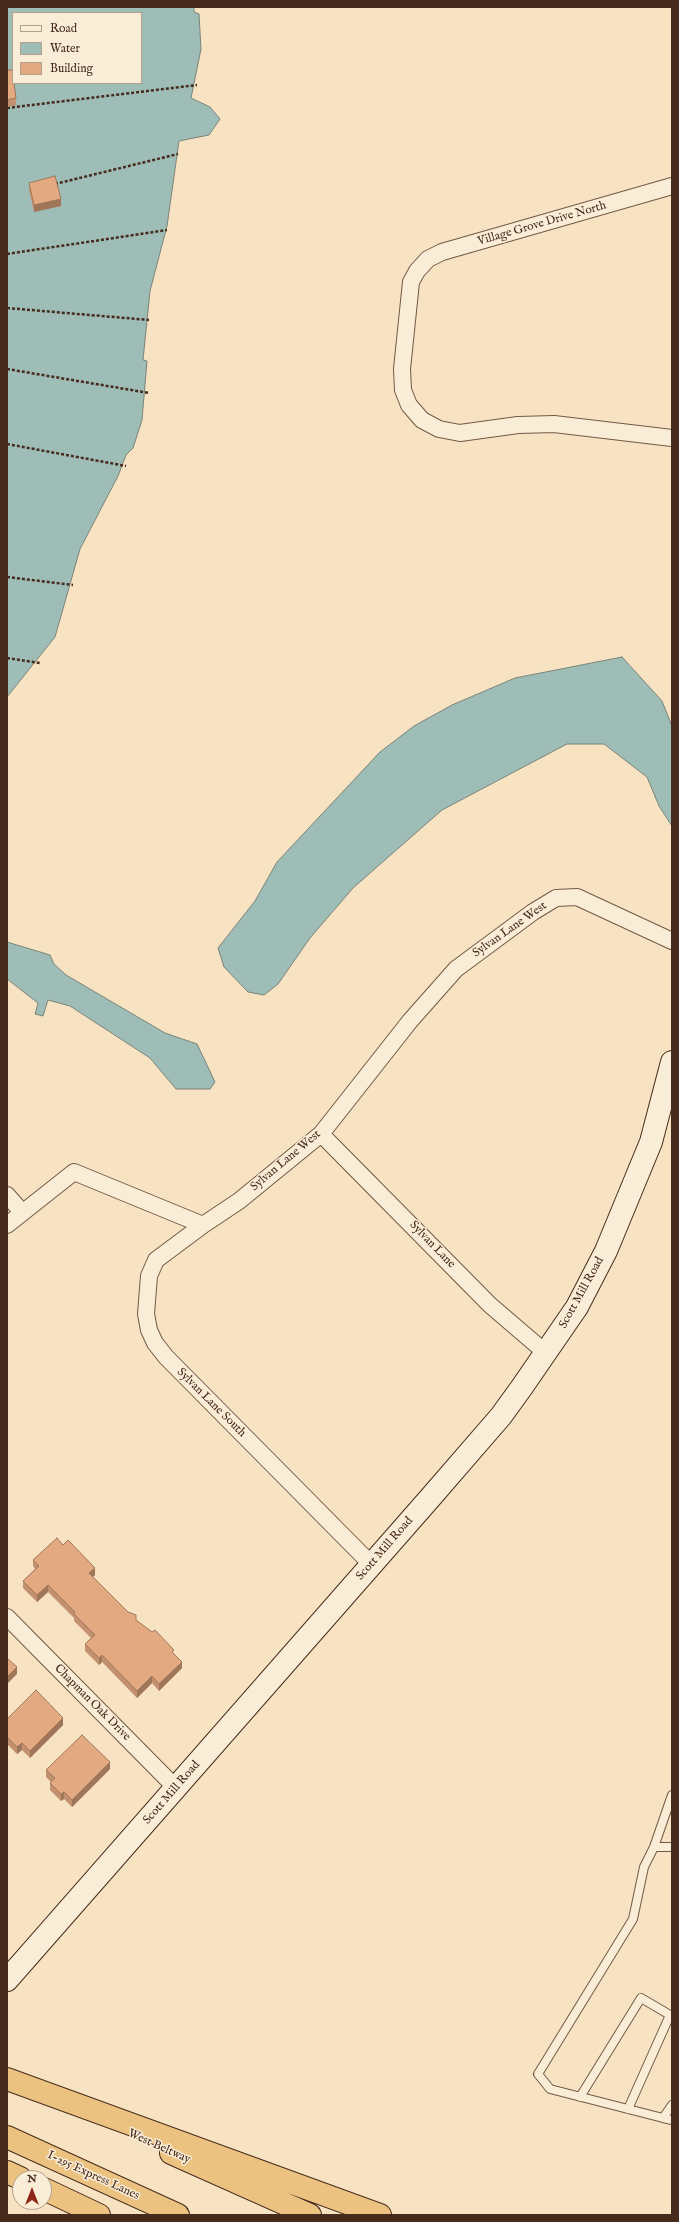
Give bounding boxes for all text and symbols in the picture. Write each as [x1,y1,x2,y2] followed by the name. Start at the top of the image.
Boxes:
[12,12,142,84] legend
[50,21,77,36] text: Road
[50,41,80,56] text: Water
[50,61,93,76] text: Building
[476,199,608,249] street label: Village Grove Drive North
[470,899,550,961] street label: Sylvan Lane West
[248,1127,324,1195] street label: Sylvan Lane West
[406,1218,458,1272] street label: Sylvan Lane
[556,1255,608,1331] street label: Scott Mill Road
[173,1365,249,1441] street label: Sylvan Lane South
[354,1514,416,1584] street label: Scott Mill Road
[51,1662,133,1744] street label: Chapman Oak Drive
[141,1758,203,1828] street label: Scott Mill Road
[125,2127,193,2167] street label: West Beltway
[45,2148,141,2204] street label: I-295 Express Lanes
[12,2170,52,2210] north arrow
[27,2172,37,2186] text: N

